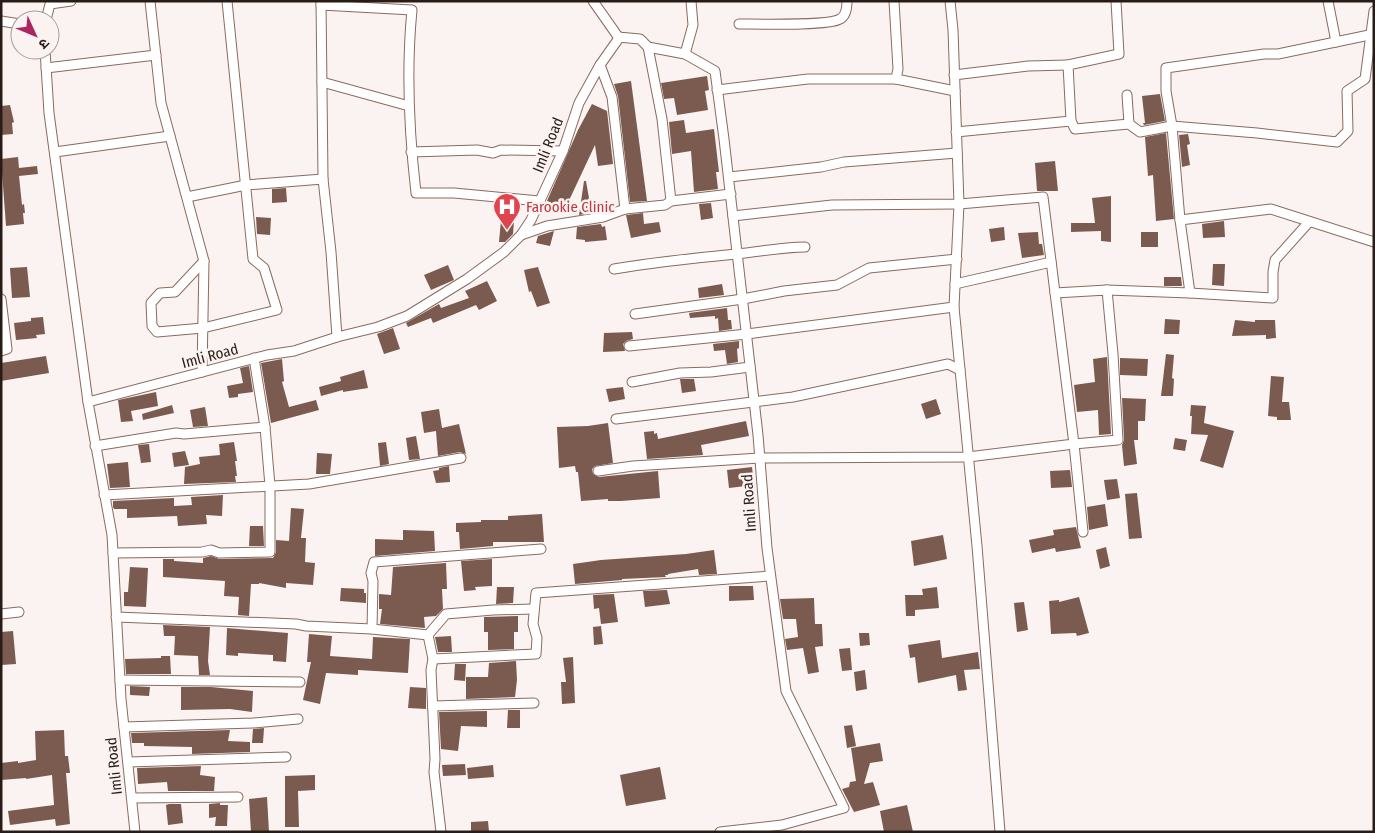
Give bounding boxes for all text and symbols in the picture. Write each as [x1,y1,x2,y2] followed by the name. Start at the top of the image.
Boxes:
[10,10,60,60] north arrow
[34,35,53,53] text: उ
[529,115,567,175] street label: Imli Road
[492,192,522,231] hospital icon: Farookie Clinic
[526,198,615,216] place label: Farookie Clinic
[180,340,240,372] street label: Imli Road
[738,474,760,532] street label: Imli Road
[102,736,126,796] street label: Imli Road

